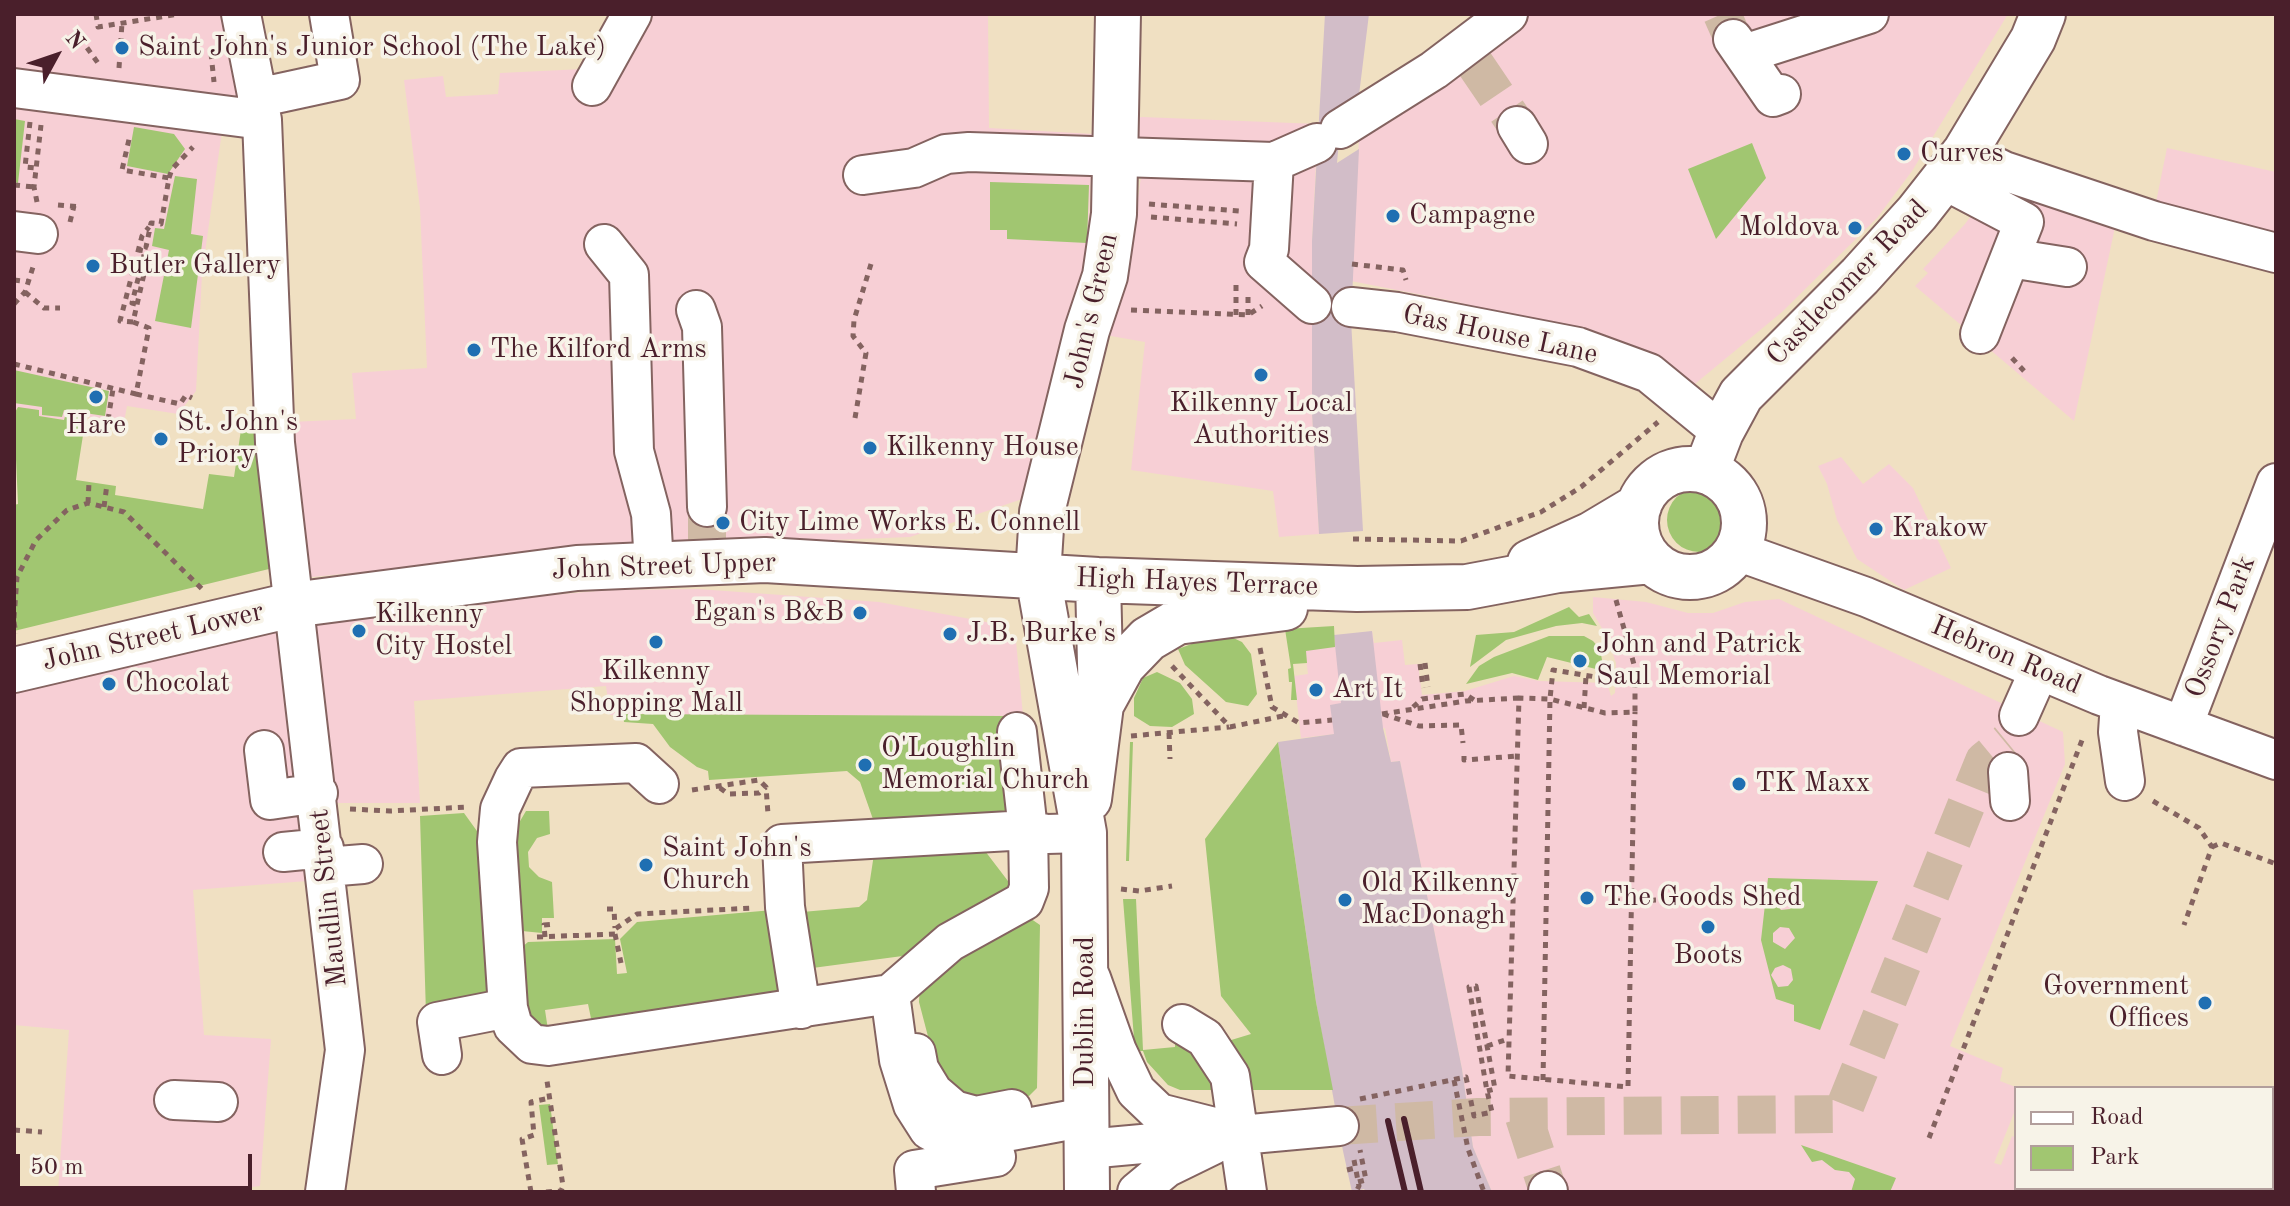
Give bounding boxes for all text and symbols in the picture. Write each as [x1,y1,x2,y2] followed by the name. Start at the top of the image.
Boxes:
[16,16,96,96] north arrow
[61,27,88,54] text: N
[138,31,606,65] place label: Saint John's Junior School (The Lake)
[113,39,131,57] marker: Saint John's Junior School (The Lake)
[1920,137,2004,171] place label: Curves
[1895,145,1913,163] marker: Curves
[1760,193,1936,373] street label: Castlecomer Road
[1409,199,1535,233] place label: Campagne
[1384,207,1402,225] marker: Campagne
[1739,211,1839,245] place label: Moldova
[1846,219,1864,237] marker: Moldova
[1058,230,1126,392] street label: John's Green
[109,249,281,283] place label: Butler Gallery
[84,257,102,275] marker: Butler Gallery
[1399,298,1601,372] street label: Gas House Lane
[490,333,707,367] place label: The Kilford Arms
[465,341,483,359] marker: The Kilford Arms
[1252,366,1270,384] marker: Kilkenny Local Authorities
[1170,387,1352,453] place label: Kilkenny Local Authorities
[87,388,105,406] marker: Hare
[177,406,298,472] place label: St. John's Priory
[66,409,126,443] place label: Hare
[152,430,170,448] marker: St. John's Priory
[886,431,1079,465] place label: Kilkenny House
[861,439,879,457] marker: Kilkenny House
[739,506,1080,540] place label: City Lime Works E. Connell
[1892,512,1988,546] place label: Krakow
[714,514,732,532] marker: City Lime Works E. Connell
[1867,520,1885,538] marker: Krakow
[551,546,777,588] street label: John Street Upper
[2179,551,2263,703] street label: Ossory Park
[1075,562,1319,604] street label: High Hayes Terrace
[39,595,267,679] street label: John Street Lower
[693,596,844,630] place label: Egan's B&B
[375,598,512,664] place label: Kilkenny City Hostel
[851,604,869,622] marker: Egan's B&B
[1926,609,2086,703] street label: Hebron Road
[966,617,1116,651] place label: J.B. Burke's
[350,622,368,640] marker: Kilkenny City Hostel
[941,625,959,643] marker: J.B. Burke's
[1596,628,1802,694] place label: John and Patrick Saul Memorial
[647,633,665,651] marker: Kilkenny Shopping Mall
[1571,652,1589,670] marker: John and Patrick Saul Memorial
[569,655,743,721] place label: Kilkenny Shopping Mall
[125,667,230,701] place label: Chocolat
[1332,673,1403,707] place label: Art It
[100,675,118,693] marker: Chocolat
[1307,681,1325,699] marker: Art It
[881,732,1090,798] place label: O'Loughlin Memorial Church
[856,756,874,774] marker: O'Loughlin Memorial Church
[1755,767,1870,801] place label: TK Maxx
[1730,775,1748,793] marker: TK Maxx
[303,807,355,989] street label: Maudlin Street
[662,832,812,898] place label: Saint John's Church
[637,856,655,874] marker: Saint John's Church
[1361,867,1519,933] place label: Old Kilkenny MacDonagh
[1603,881,1802,915] place label: The Goods Shed
[1578,889,1596,907] marker: The Goods Shed
[1336,891,1354,909] marker: Old Kilkenny MacDonagh
[1699,918,1717,936] marker: Boots
[1069,936,1103,1088] street label: Dublin Road
[1673,939,1743,973] place label: Boots
[2043,970,2189,1036] place label: Government Offices
[2196,994,2214,1012] marker: Government Offices
[2014,1086,2274,1190] legend
[2090,1106,2143,1130] text: Road
[20,1138,256,1188] scale bar
[2090,1146,2139,1170] text: Park
[30,1156,84,1180] text: 50 m

